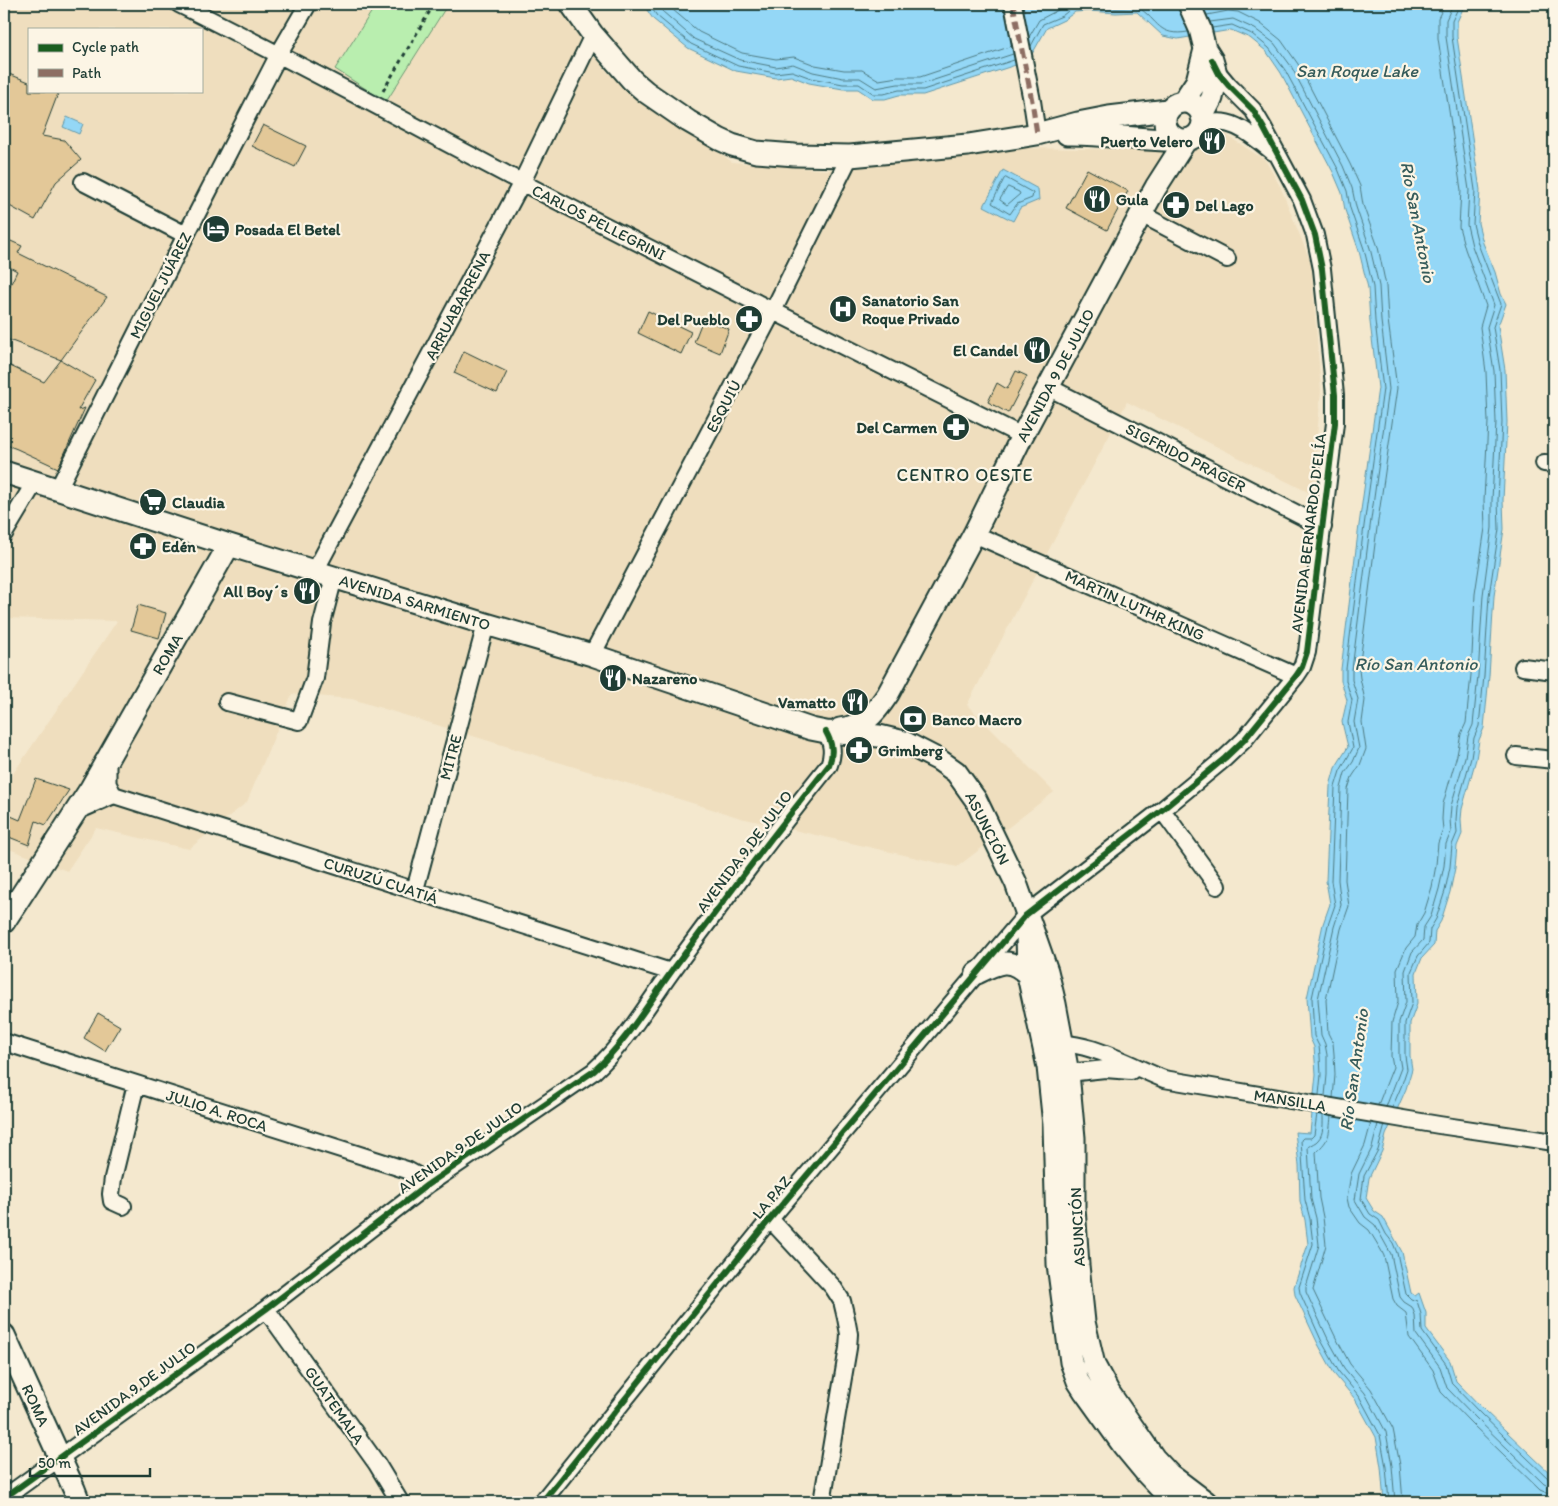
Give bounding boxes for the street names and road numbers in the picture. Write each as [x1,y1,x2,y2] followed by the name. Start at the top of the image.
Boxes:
[529,180,669,264] street label: CARLOS PELLEGRINI
[125,229,196,342] street label: MIGUEL JUÁREZ
[421,247,494,363] street label: ARRUABARRENA
[1012,305,1099,445] street label: AVENIDA 9 DE JULIO
[702,377,745,436] street label: ESQUIÚ
[1122,419,1249,496] street label: SIGFRIDO PRAGER
[1287,432,1330,634] street label: AVENIDA BERNARDO D'ELÍA
[1062,566,1207,645] street label: MARTIN LUTHR KING
[337,570,493,635] street label: AVENIDA SARMIENTO
[148,630,187,678] street label: ROMA
[435,732,466,782] street label: MITRE
[692,787,797,916] street label: AVENIDA 9 DE JULIO
[961,789,1014,868] street label: ASUNCIÓN
[321,853,440,908] street label: CURUZÚ CUATIÁ
[164,1085,270,1136] street label: JULIO A. ROCA
[1252,1085,1328,1116] street label: MANSILLA
[394,1097,526,1198] street label: AVENIDA 9 DE JULIO
[748,1172,795,1223] street label: LA PAZ
[1066,1187,1089,1267] street label: ASUNCIÓN
[69,1337,200,1440] street label: AVENIDA 9 DE JULIO
[301,1363,368,1448] street label: GUATEMALA
[18,1381,54,1429] street label: ROMA

